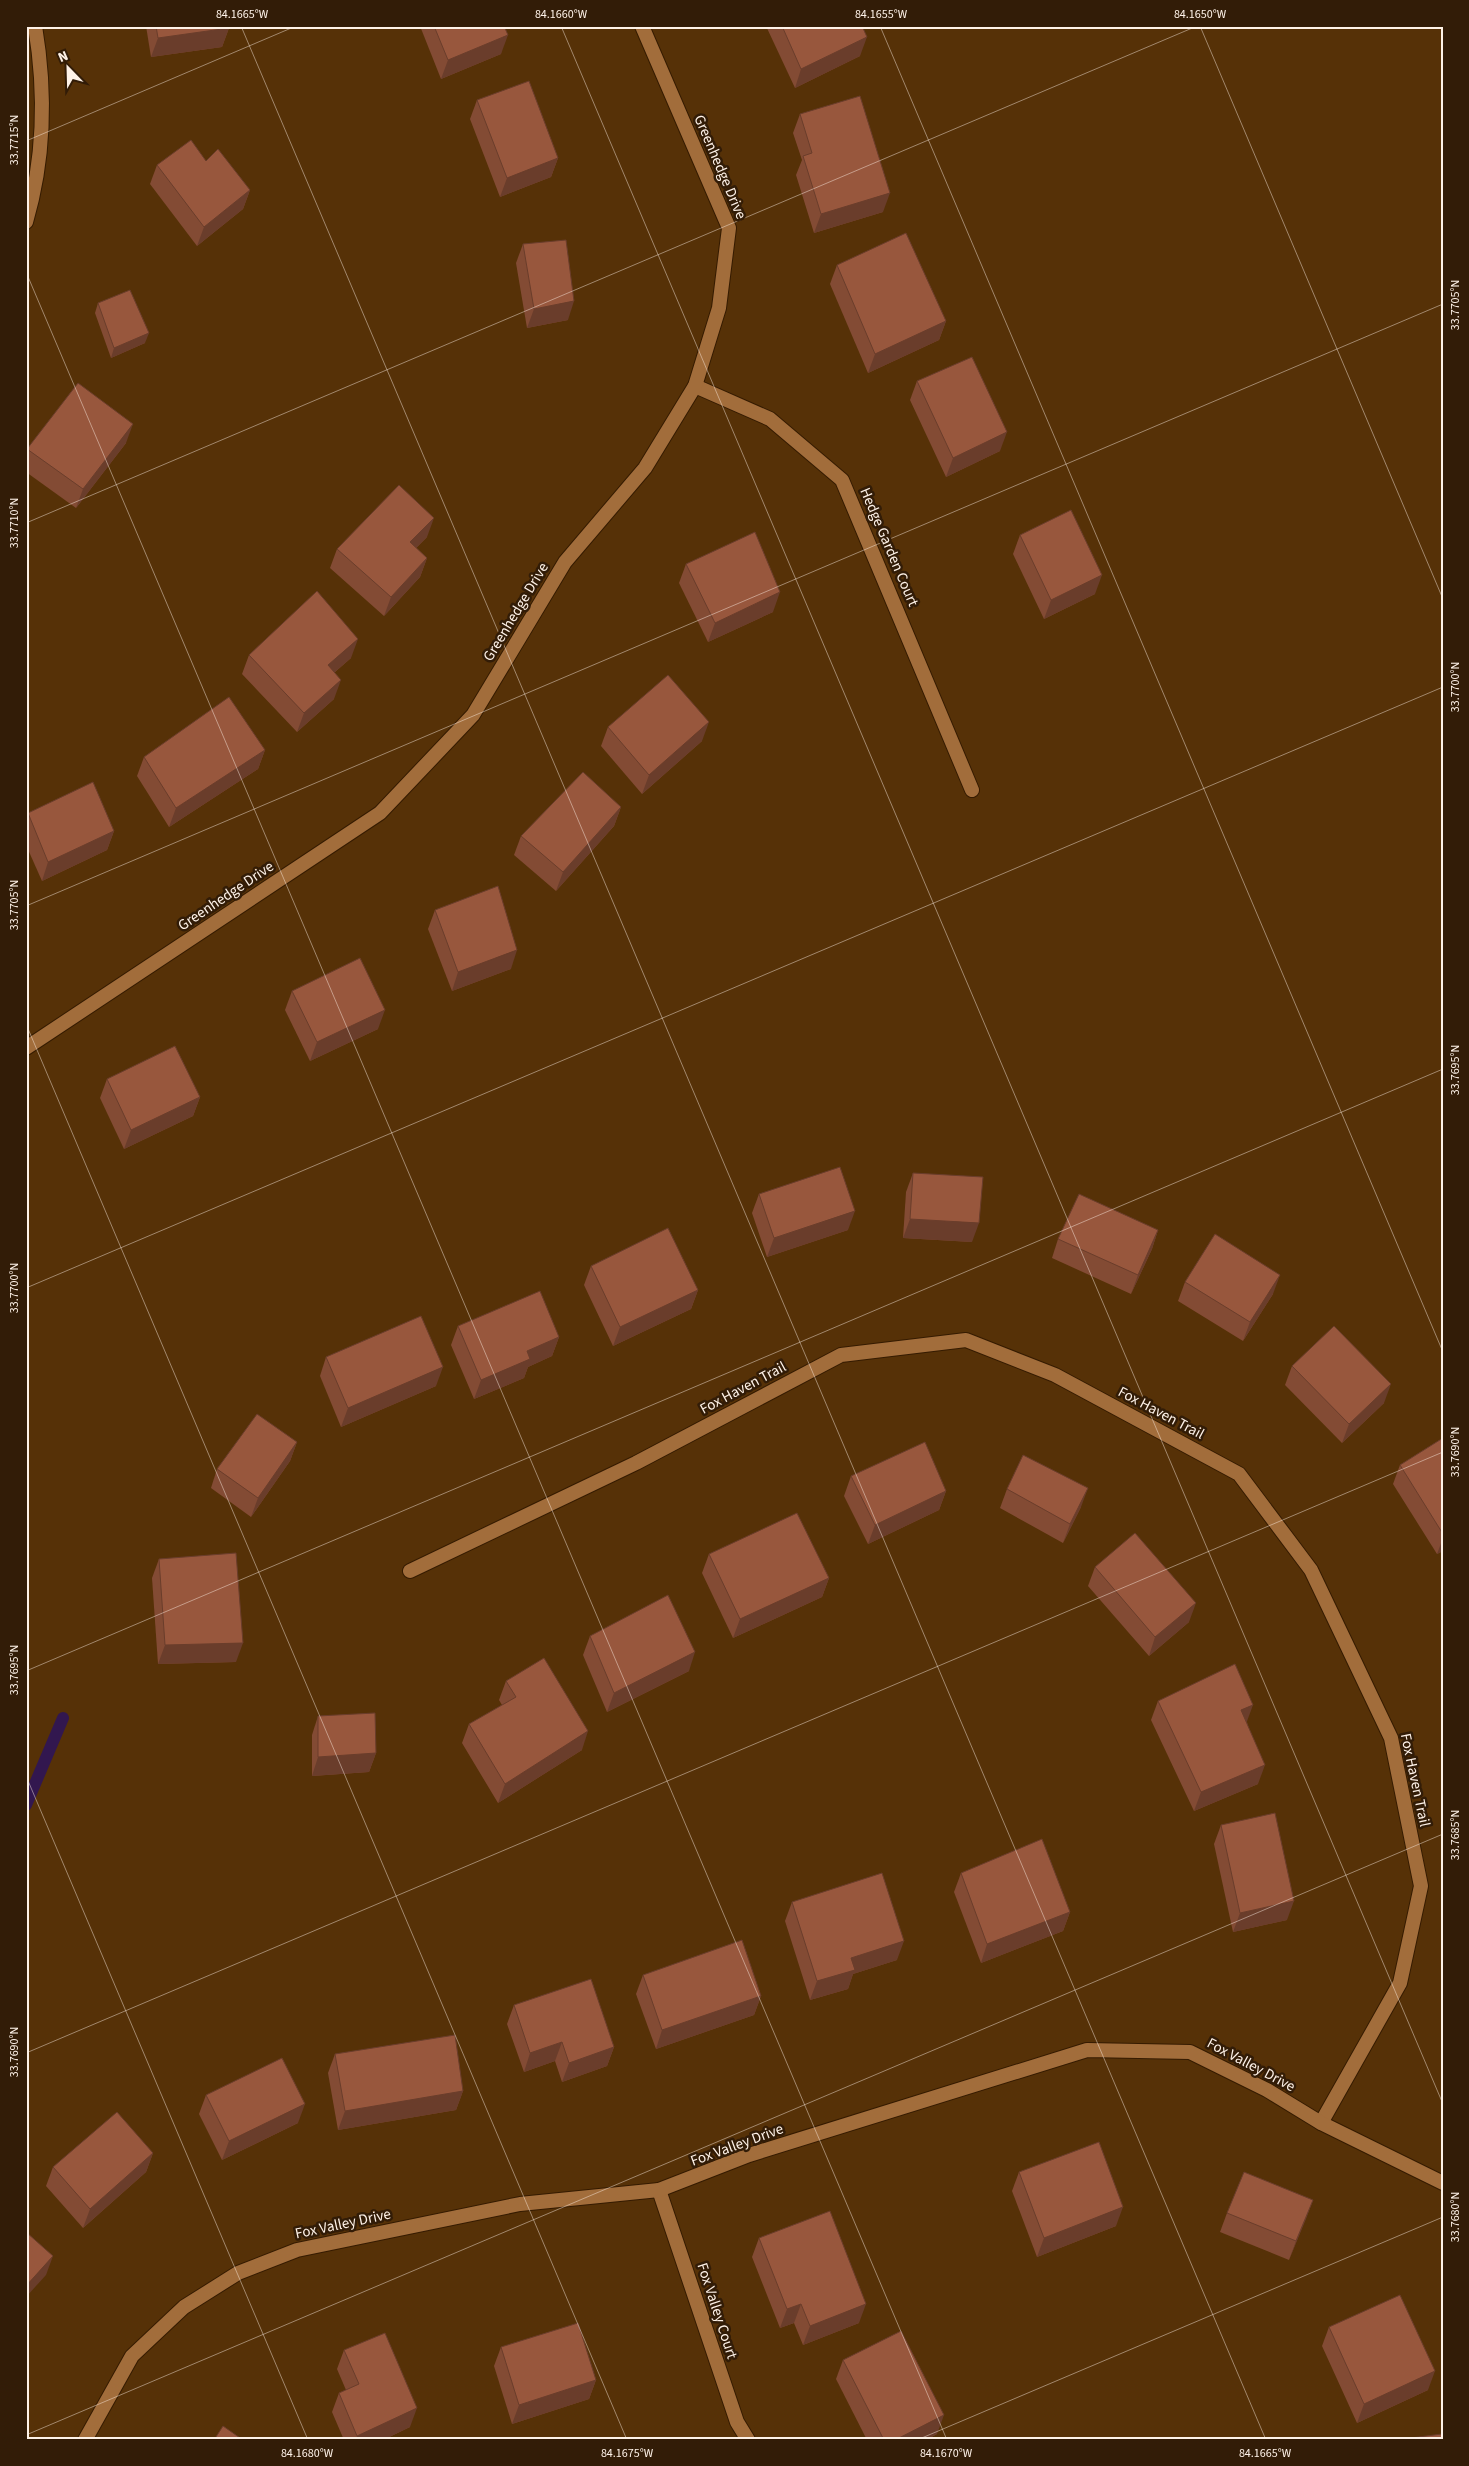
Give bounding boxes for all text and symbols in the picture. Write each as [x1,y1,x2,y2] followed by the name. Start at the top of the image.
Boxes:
[216,6,269,23] text: 84.1665°W
[535,6,588,23] text: 84.1660°W
[855,6,908,23] text: 84.1655°W
[1174,6,1227,23] text: 84.1650°W
[42,42,92,92] north arrow
[55,46,72,68] text: N
[689,112,751,222] street label: Greenhedge Drive
[6,115,23,165] text: 33.7715°N
[1447,280,1464,330] text: 33.7705°N
[854,484,924,610] street label: Hedge Garden Court
[6,498,23,548] text: 33.7710°N
[478,559,554,665] street label: Greenhedge Drive
[1447,662,1464,712] text: 33.7700°N
[174,856,278,936] street label: Greenhedge Drive
[6,880,23,930] text: 33.7705°N
[1447,1045,1464,1095] text: 33.7695°N
[6,1263,23,1313] text: 33.7700°N
[696,1356,790,1420] street label: Fox Haven Trail
[1114,1381,1208,1445] street label: Fox Haven Trail
[1447,1427,1464,1477] text: 33.7690°N
[6,1645,23,1695] text: 33.7695°N
[1395,1731,1435,1829] street label: Fox Haven Trail
[1447,1810,1464,1860] text: 33.7685°N
[6,2027,23,2077] text: 33.7690°N
[1203,2033,1299,2097] street label: Fox Valley Drive
[688,2118,786,2172] street label: Fox Valley Drive
[1447,2192,1464,2242] text: 33.7680°N
[293,2204,393,2244] street label: Fox Valley Drive
[692,2260,742,2362] street label: Fox Valley Court
[281,2445,334,2462] text: 84.1680°W
[601,2445,654,2462] text: 84.1675°W
[920,2445,973,2462] text: 84.1670°W
[1239,2445,1292,2462] text: 84.1665°W

